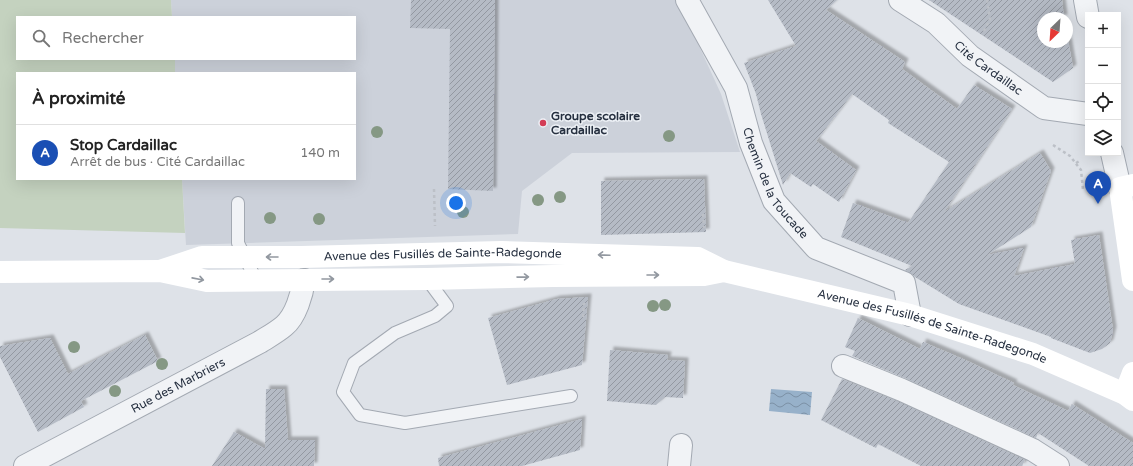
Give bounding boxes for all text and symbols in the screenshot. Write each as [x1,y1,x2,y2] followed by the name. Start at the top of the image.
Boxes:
[1037,12,1073,48] north arrow
[1085,12,1121,156] map controls
[1085,12,1121,48] button: +
[16,16,356,60] search box
[30,27,52,49] icon: search
[62,29,144,47] text: Rechercher
[951,38,1025,98] street label: Cité Cardaillac
[1085,48,1121,84] button: −
[1085,84,1121,120] button: locate
[32,88,125,109] text: À proximité
[551,109,640,137] place label: Groupe scolaire Cardaillac
[538,118,548,128] marker: Groupe scolaire Cardaillac
[1085,120,1121,156] button: layers
[740,126,811,242] street label: Chemin de la Toucade
[70,136,177,154] text: Stop Cardaillac
[40,145,50,161] text: A
[300,145,340,161] text: 140 m
[70,154,245,170] text: Arrêt de bus · Cité Cardaillac
[1085,171,1111,204] pin: A
[446,193,466,213] your location
[323,245,562,263] street label: Avenue des Fusillés de Sainte-Radegonde
[598,251,611,259] one-way arrow
[266,253,279,261] one-way arrow
[646,272,659,279] one-way arrow
[516,273,529,280] one-way arrow
[191,275,204,283] one-way arrow
[321,276,334,283] one-way arrow
[816,286,1049,366] street label: Avenue des Fusillés de Sainte-Radegonde
[129,355,228,416] street label: Rue des Marbriers

